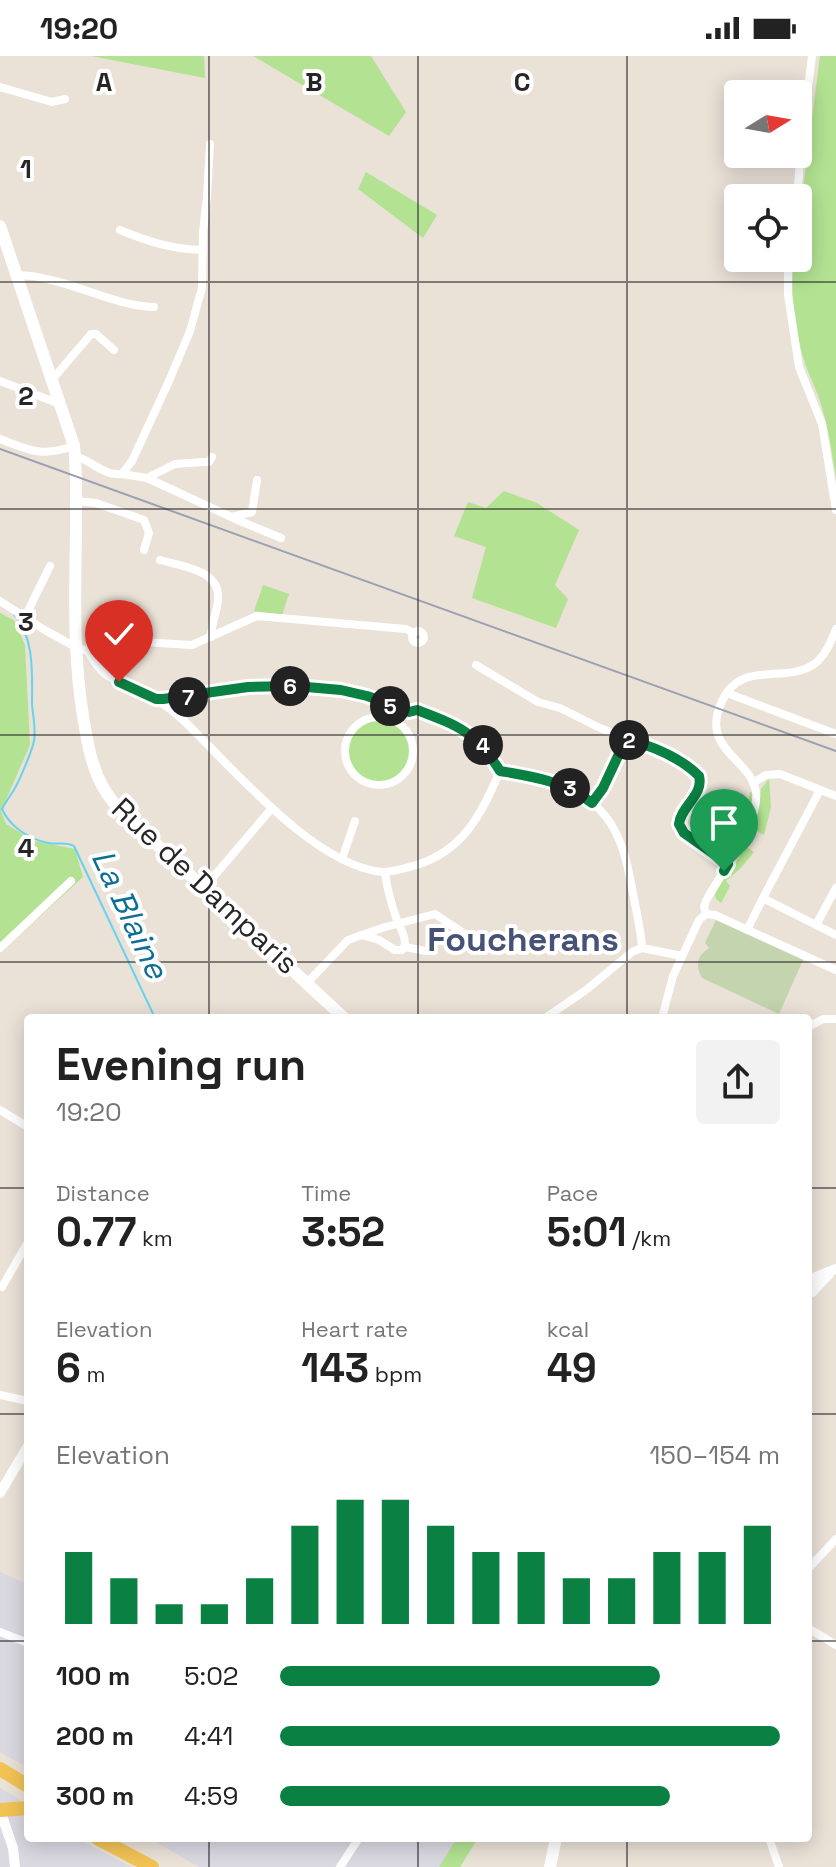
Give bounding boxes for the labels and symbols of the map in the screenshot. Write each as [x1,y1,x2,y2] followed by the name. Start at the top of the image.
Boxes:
[96,65,113,99] text: A
[305,65,323,99] text: B
[514,65,530,99] text: C
[724,80,812,168] north arrow
[20,152,32,186] text: 1
[18,379,34,413] text: 2
[85,600,153,682] pin
[18,605,34,639] text: 3
[270,666,310,706] pin: 6
[168,677,208,717] pin: 7
[370,686,410,726] pin: 5
[609,720,649,760] pin: 2
[463,725,503,765] pin: 4
[550,768,590,808] pin: 3
[104,789,307,982] street label: Rue de Damparis
[690,789,758,871] pin
[18,831,34,865] text: 4
[83,843,178,986] water label: La Blaine
[427,918,619,961] district label: Foucherans

